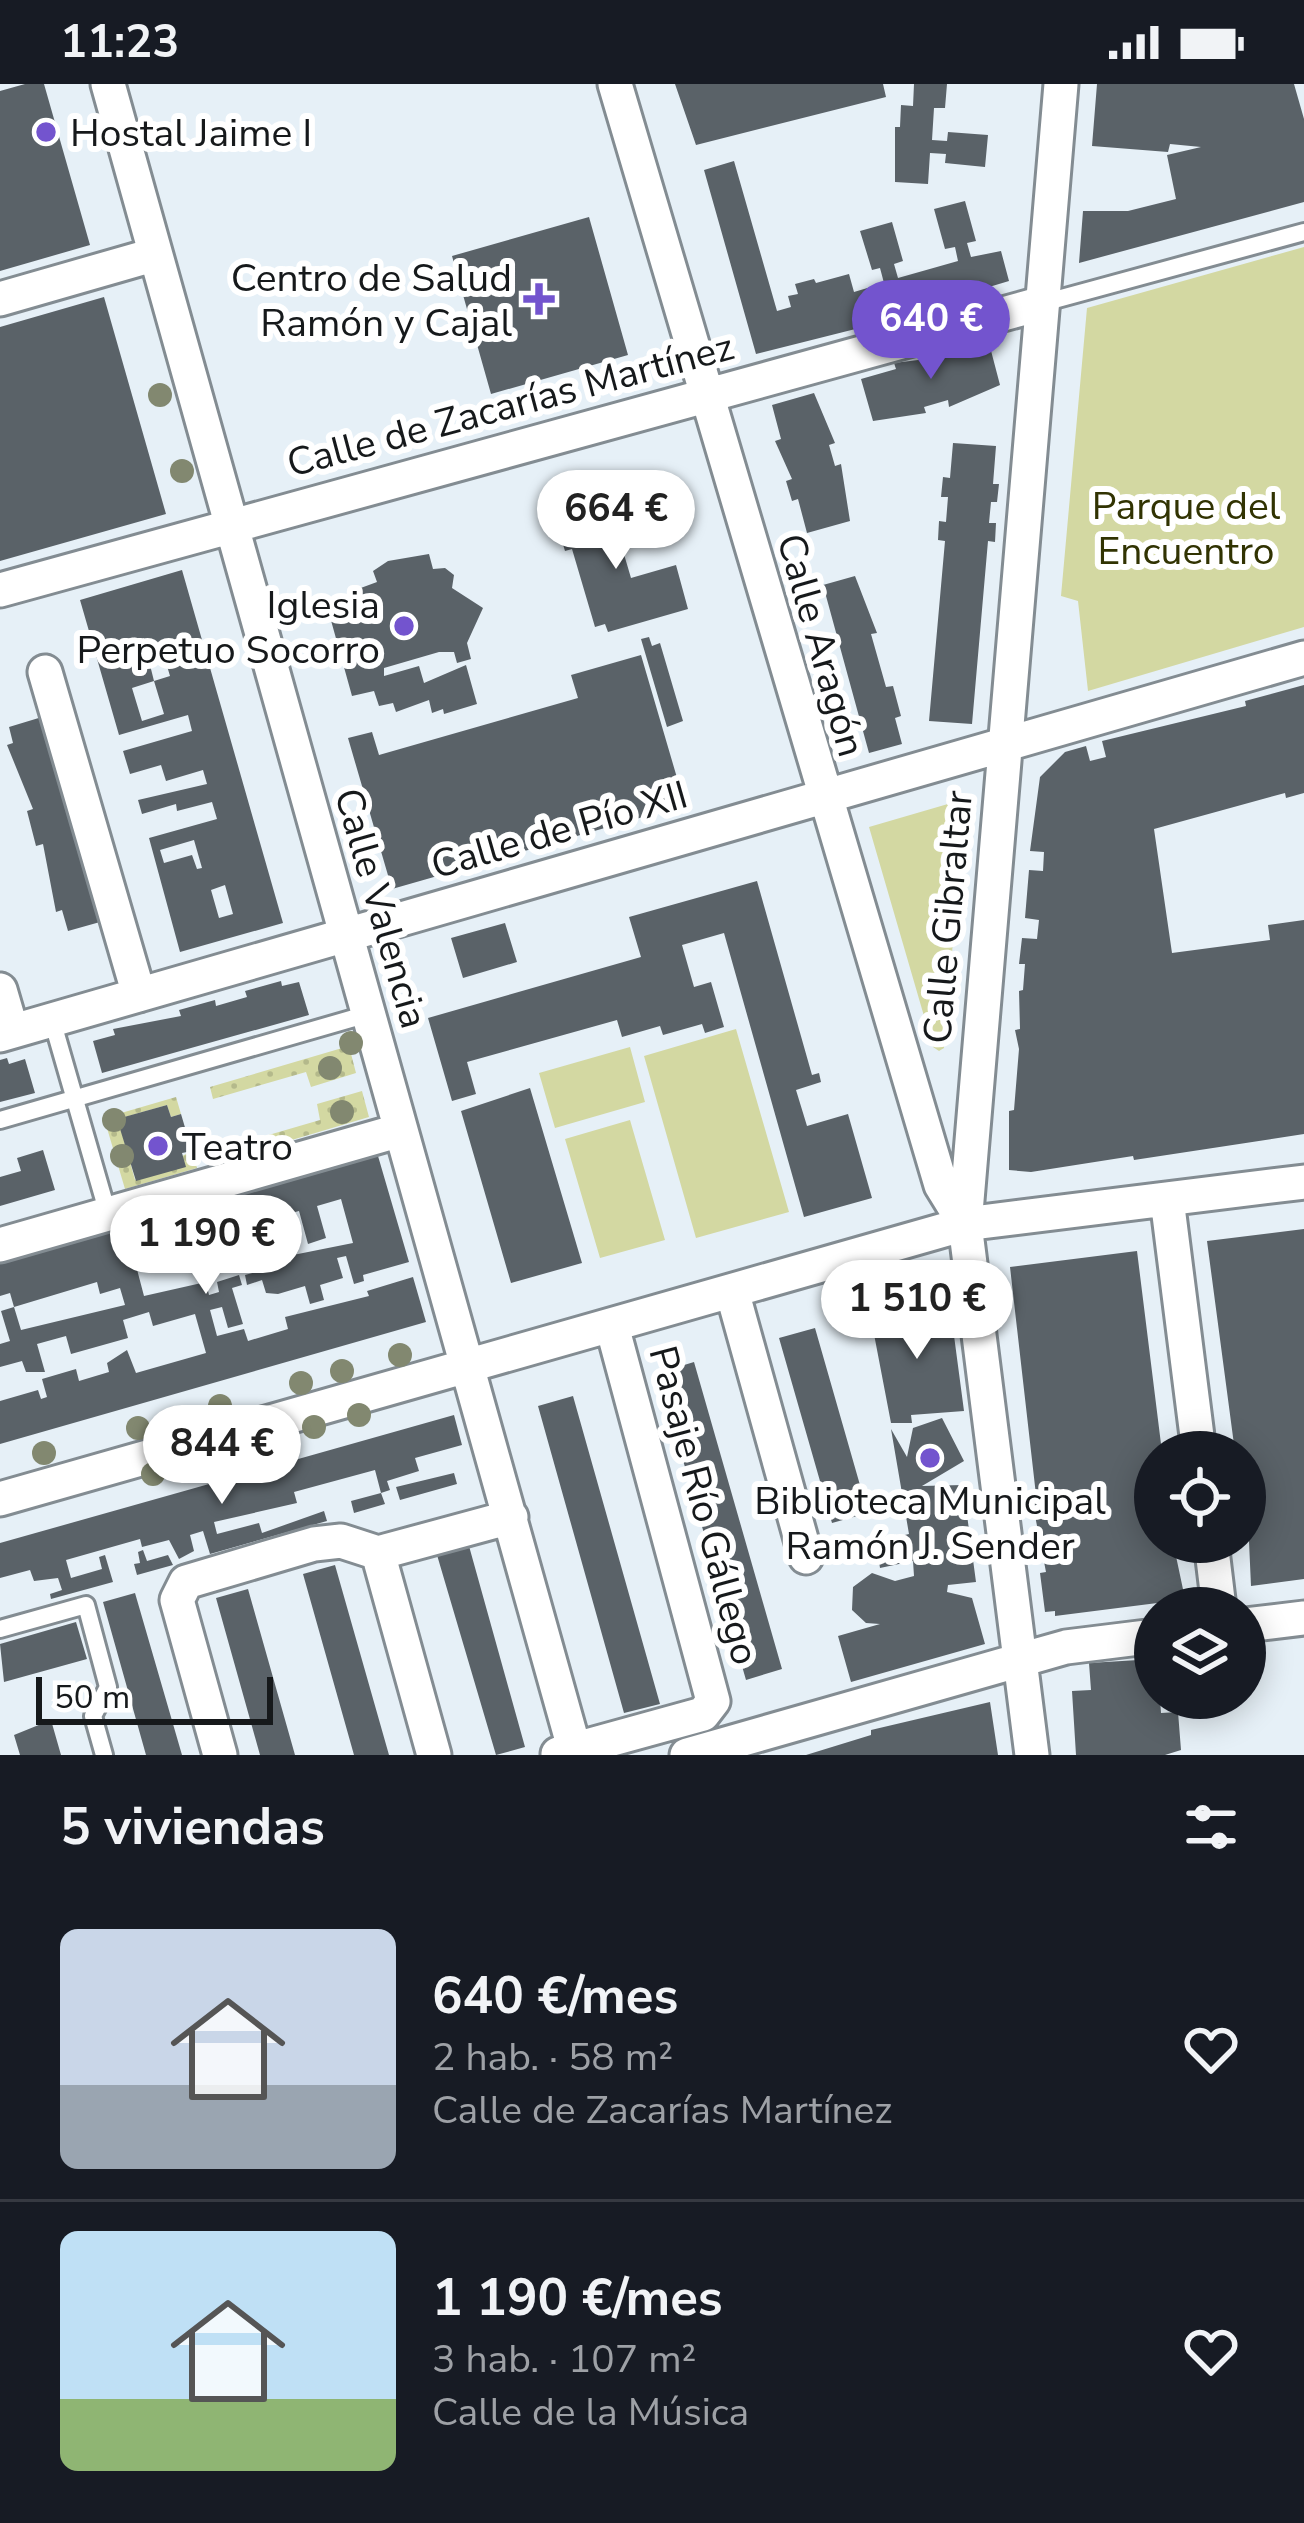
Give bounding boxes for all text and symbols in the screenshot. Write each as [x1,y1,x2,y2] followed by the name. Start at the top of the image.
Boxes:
[60,12,179,73] text: 11:23
[70,107,312,160] place label: Hostal Jaime I
[33,119,59,145] marker: Hostal Jaime I
[231,252,512,350] place label: Centro de Salud Ramón y Cajal
[847,280,1015,382] pin: 640 €
[523,283,555,315] marker: Centro de Salud Ramón y Cajal
[879,292,983,345] text: 640 €
[281,320,740,491] street label: Calle de Zacarías Martínez
[532,470,700,572] pin: 664 €
[1092,480,1281,578] park label: Parque del Encuentro
[564,482,668,535] text: 664 €
[763,528,878,763] street label: Calle Aragón
[76,579,380,677] place label: Iglesia Perpetuo Socorro
[391,613,417,639] marker: Iglesia Perpetuo Socorro
[425,769,694,892] street label: Calle de Pío XII
[321,782,440,1035] street label: Calle Valencia
[911,788,986,1046] street label: Calle Gibraltar
[182,1121,293,1174] place label: Teatro
[145,1133,171,1159] marker: Teatro
[95,1195,317,1297] pin: 1 190 €
[137,1207,275,1260] text: 1 190 €
[806,1260,1028,1362] pin: 1 510 €
[848,1272,986,1325] text: 1 510 €
[636,1340,772,1671] street label: Pasaje Río Gállego
[138,1405,306,1507] pin: 844 €
[170,1417,274,1470] text: 844 €
[1134,1431,1266,1719] map controls
[1134,1431,1266,1563] button: locate
[917,1445,943,1471] marker: Biblioteca Municipal Ramón J. Sender
[754,1475,1106,1573] place label: Biblioteca Municipal Ramón J. Sender
[1134,1587,1266,1719] button: layers
[36,1671,273,1724] scale bar
[54,1675,130,1720] text: 50 m
[60,1792,325,1862] text: 5 viviendas
[1178,1794,1244,1860] icon: filters
[432,1961,678,2031] text: 640 €/mes
[156,1977,300,2121] icon: home
[1178,2016,1244,2082] icon: heart
[432,2031,673,2084] text: 2 hab. · 58 m²
[432,2084,892,2137] text: Calle de Zacarías Martínez
[432,2263,723,2333] text: 1 190 €/mes
[156,2279,300,2423] icon: home
[1178,2318,1244,2384] icon: heart
[432,2333,696,2386] text: 3 hab. · 107 m²
[432,2386,749,2439] text: Calle de la Música

